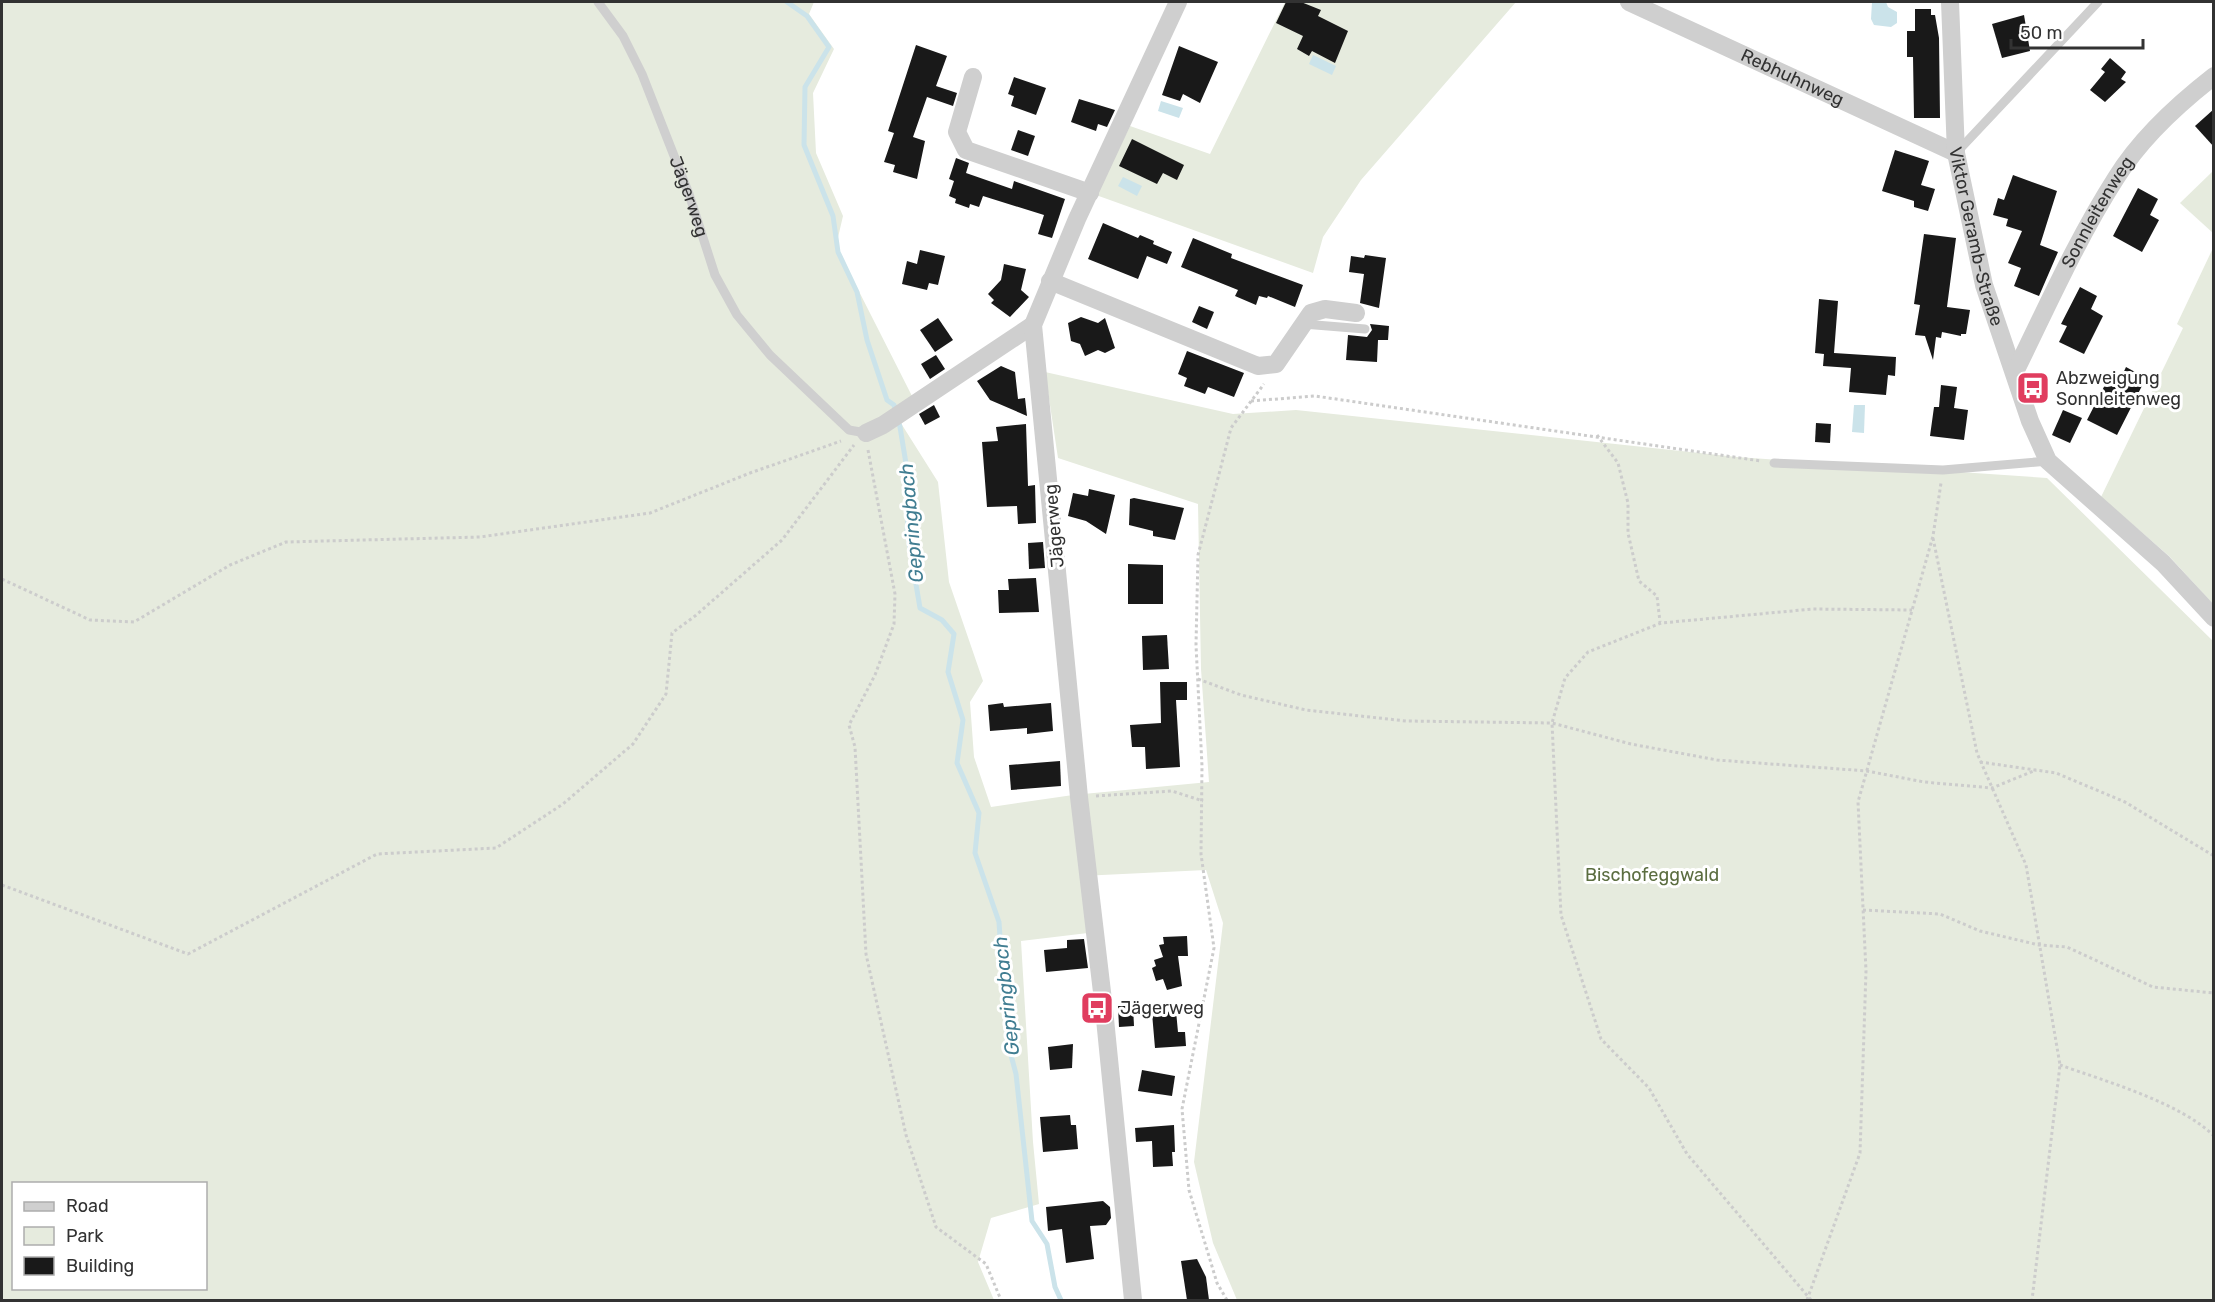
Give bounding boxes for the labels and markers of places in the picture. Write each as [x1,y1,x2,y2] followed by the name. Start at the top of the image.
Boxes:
[2056,367,2181,410] place label: Abzweigung Sonnleitenweg
[2015,370,2051,406] bus stop icon: Abzweigung Sonnleitenweg
[1079,990,1115,1026] bus stop icon: Jägerweg
[1120,997,1204,1019] place label: Jägerweg

